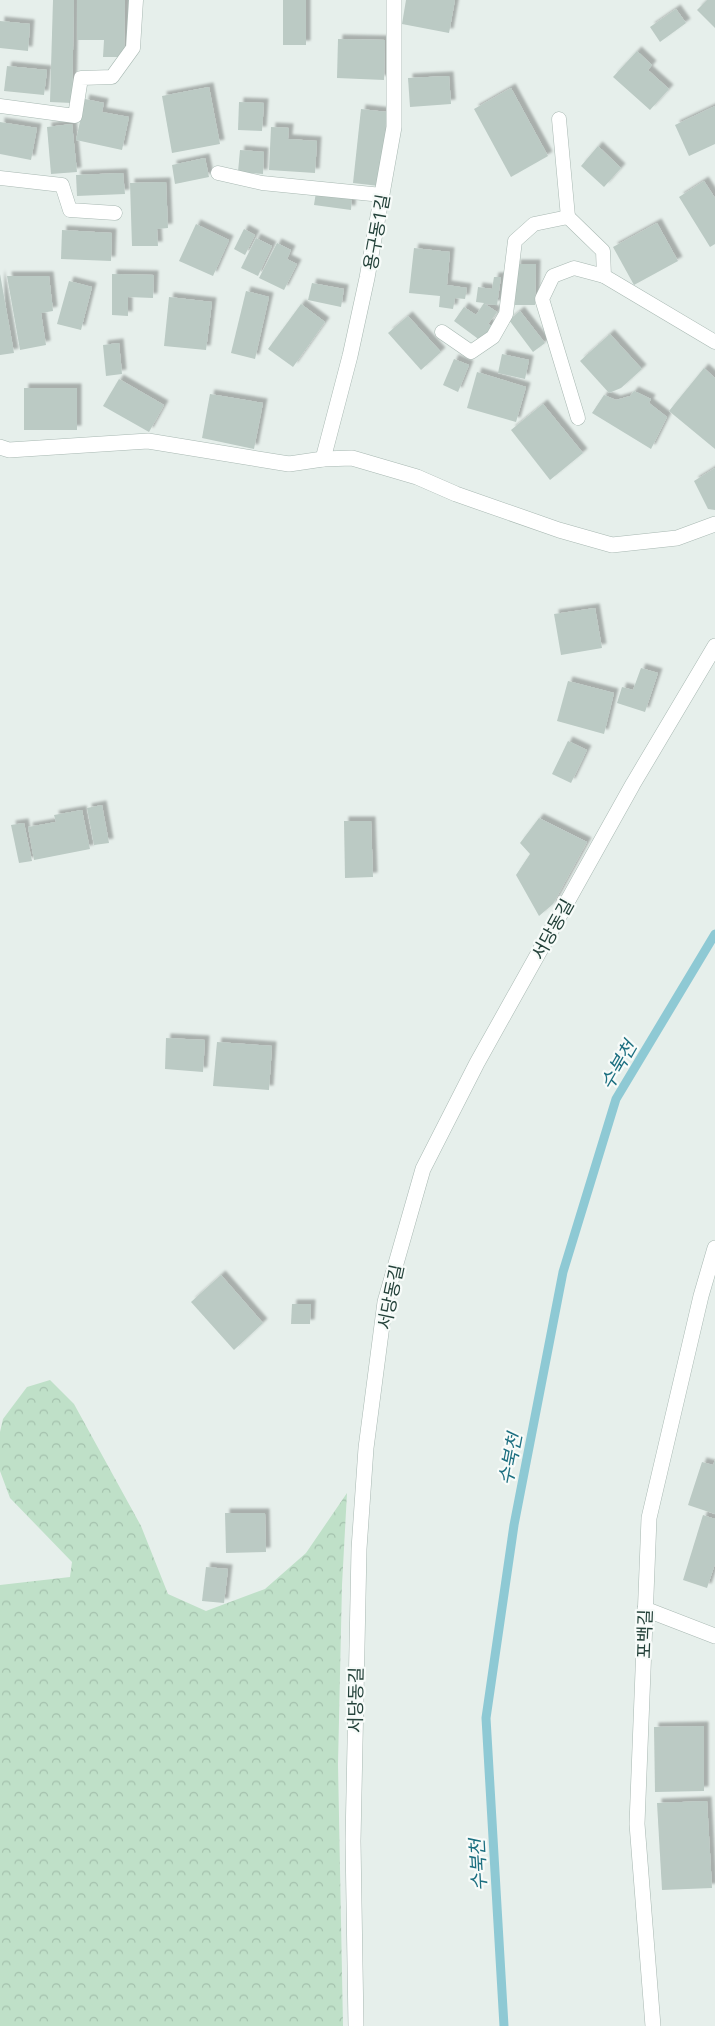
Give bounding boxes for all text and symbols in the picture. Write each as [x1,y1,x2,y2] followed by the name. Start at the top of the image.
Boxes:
[358,192,394,272] street label: 용구동1길
[525,894,579,964] street label: 서당동길
[594,1034,643,1094] water label: 수북천
[371,1262,409,1332] street label: 서당동길
[492,1429,528,1487] water label: 수북천
[631,1609,657,1659] street label: 포백길
[342,1667,368,1733] street label: 서당동길
[464,1837,492,1892] water label: 수북천

